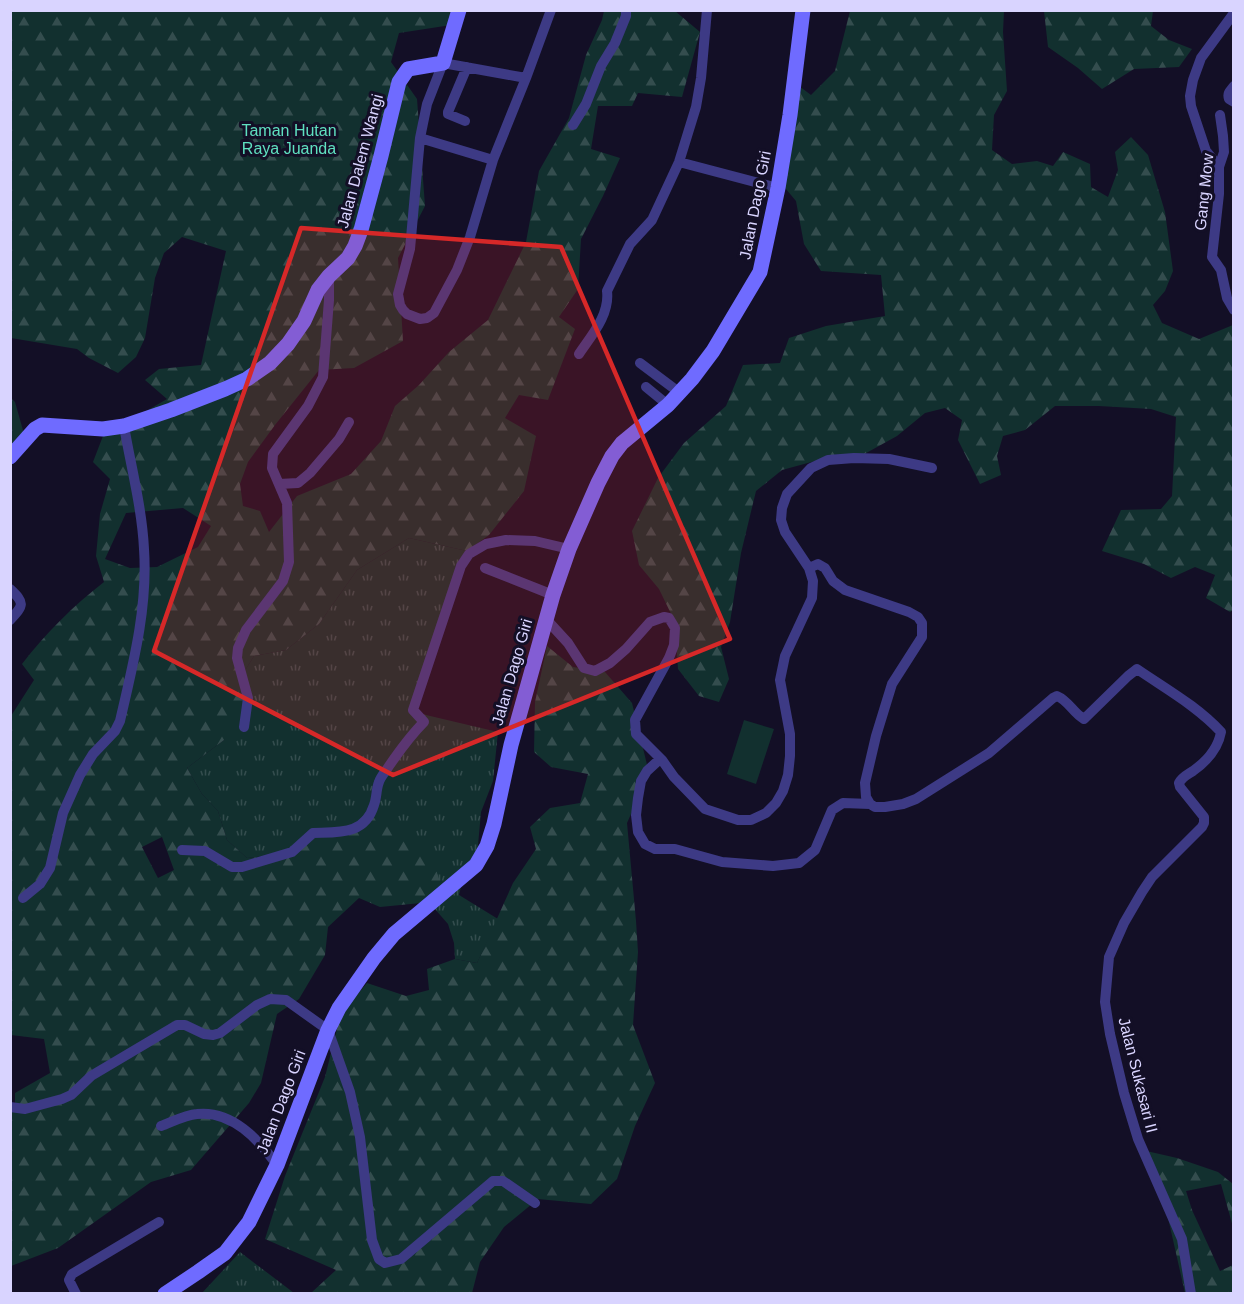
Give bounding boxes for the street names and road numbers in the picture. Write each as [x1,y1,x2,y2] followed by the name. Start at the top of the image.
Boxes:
[334,92,386,230] street label: Jalan Dalem Wangi
[736,149,774,261] street label: Jalan Dago Giri
[1192,152,1217,231] street label: Gang Mow
[489,617,535,727] street label: Jalan Dago Giri
[1115,1016,1161,1134] street label: Jalan Sukasari II
[253,1047,309,1157] street label: Jalan Dago Giri

